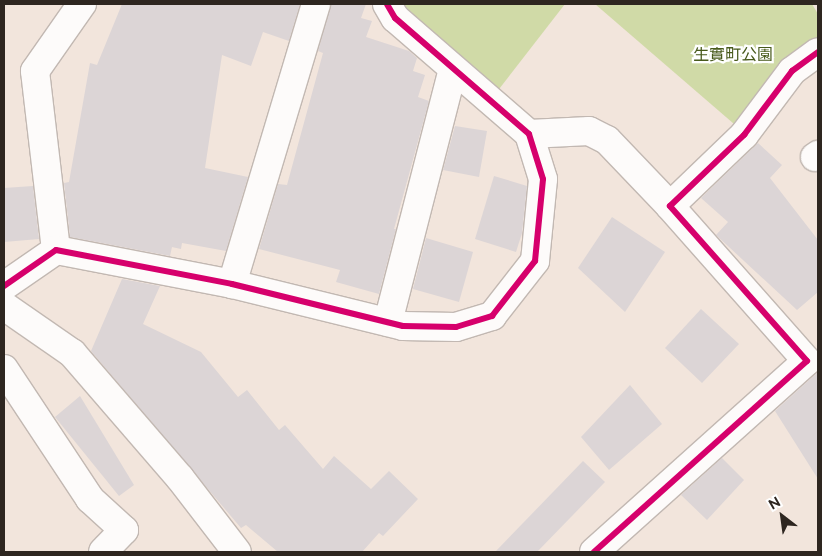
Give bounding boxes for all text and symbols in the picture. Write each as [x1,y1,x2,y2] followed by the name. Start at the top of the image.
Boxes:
[693,45,773,65] park label: 生實町公園
[757,491,807,541] north arrow
[766,493,783,513] text: N

